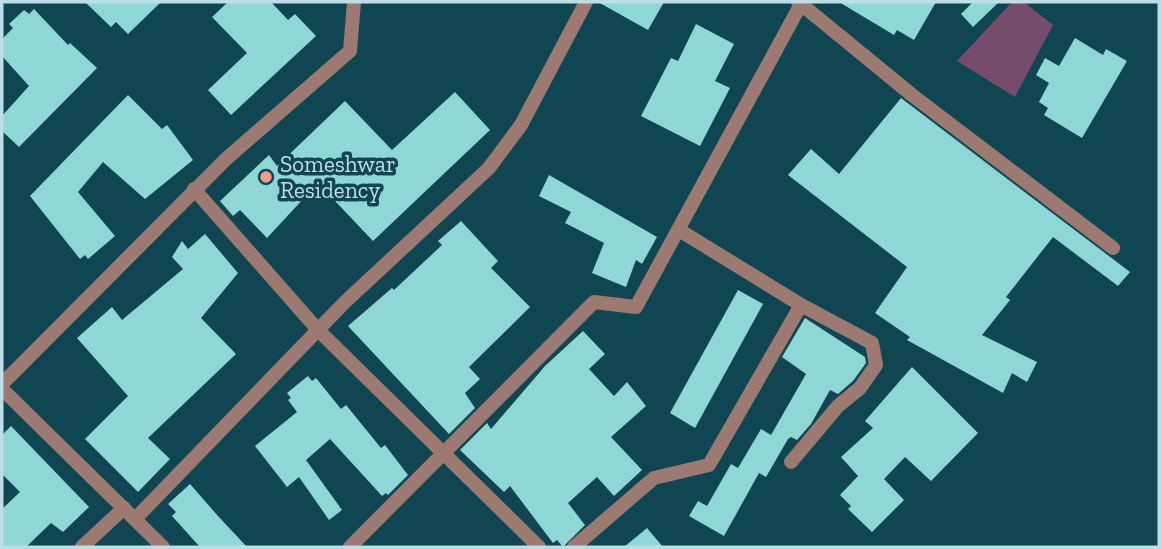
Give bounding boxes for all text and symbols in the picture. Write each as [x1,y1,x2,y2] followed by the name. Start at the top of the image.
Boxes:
[280,150,396,204] place label: Someshwar Residency
[258,169,274,185] marker: Someshwar Residency

